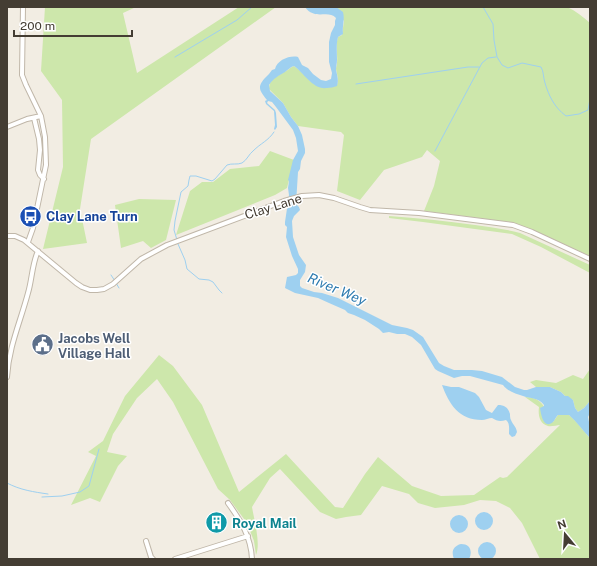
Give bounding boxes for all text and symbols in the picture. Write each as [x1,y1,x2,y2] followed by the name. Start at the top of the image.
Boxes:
[14,12,132,38] scale bar
[20,19,55,33] text: 200 m
[243,191,304,222] street label: Clay Lane
[18,203,44,229] bus stop icon: Clay Lane Turn
[46,209,138,224] place label: Clay Lane Turn
[305,270,369,309] water label: River Wey
[58,331,130,361] place label: Jacobs Well Village Hall
[30,332,56,358] public building icon: Jacobs Well Village Hall
[203,510,229,536] building icon: Royal Mail
[545,514,585,554] north arrow
[232,516,297,531] place label: Royal Mail
[556,517,568,532] text: N

